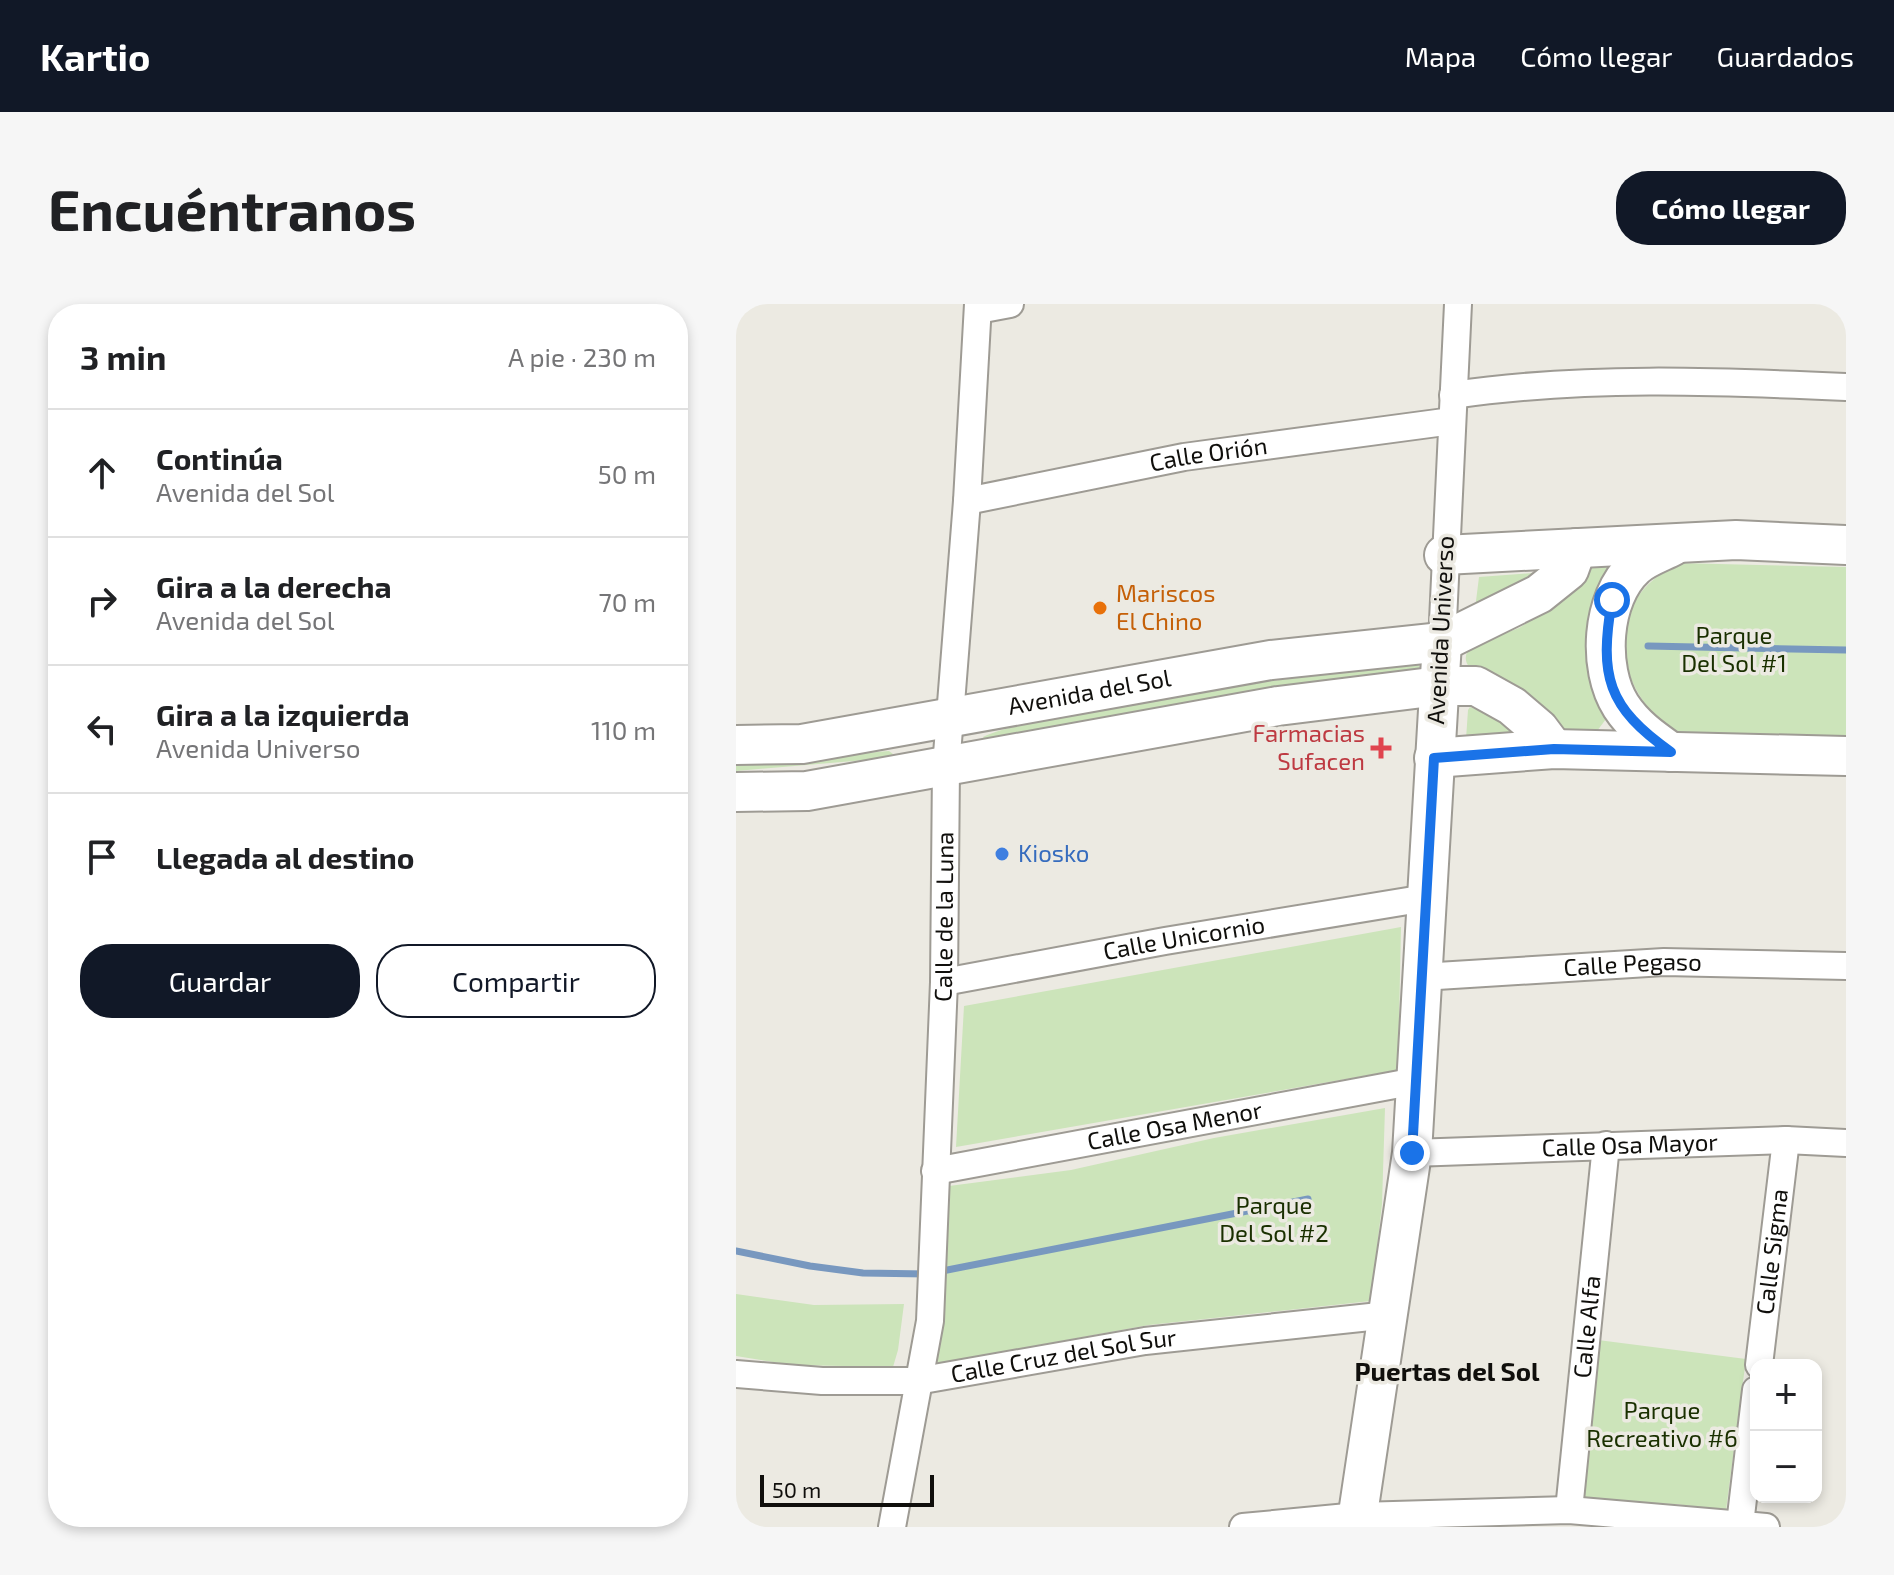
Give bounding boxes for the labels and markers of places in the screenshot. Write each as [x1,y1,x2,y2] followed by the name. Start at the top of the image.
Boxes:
[1116,578,1215,635] place label: Mariscos El Chino
[1091,599,1109,617] marker: Mariscos El Chino
[1253,718,1365,775] place label: Farmacias Sufacen
[1372,739,1390,757] marker: Farmacias Sufacen
[1018,838,1089,867] place label: Kiosko
[993,845,1011,863] marker: Kiosko

